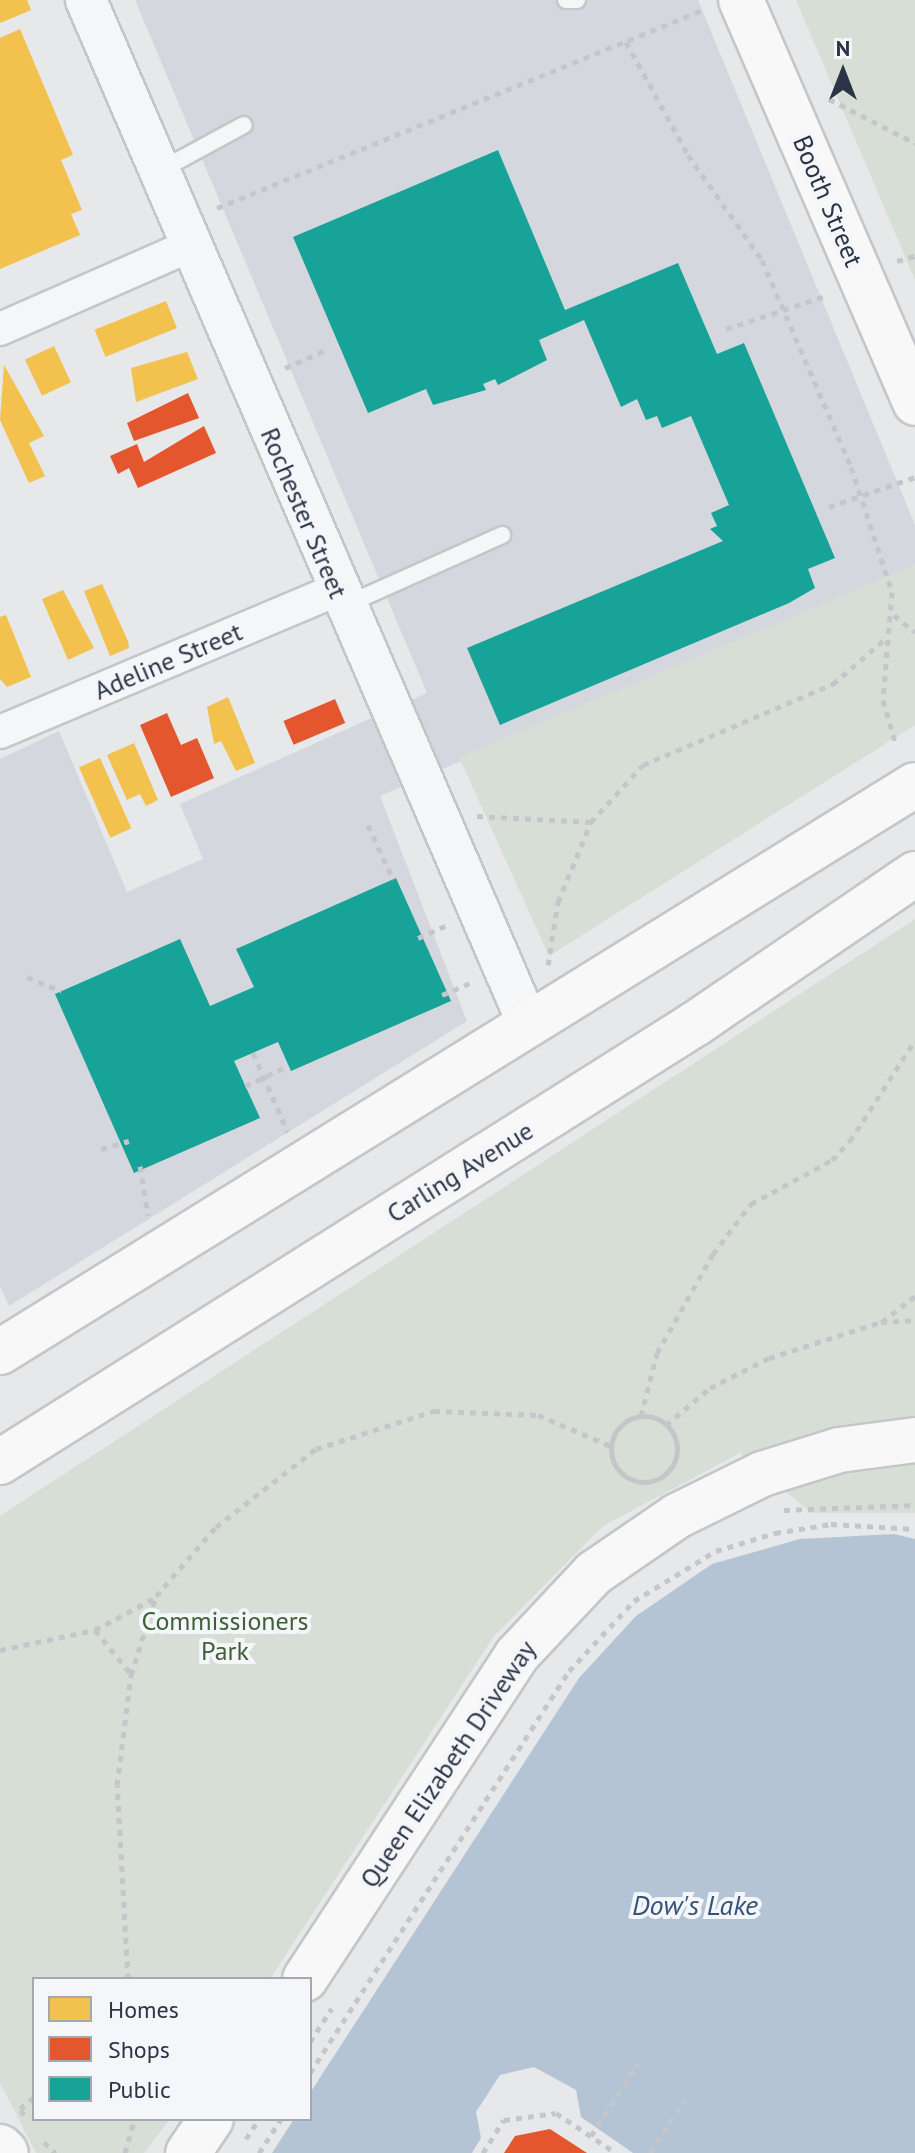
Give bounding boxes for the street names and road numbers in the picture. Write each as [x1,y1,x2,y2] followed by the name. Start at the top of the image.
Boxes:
[786,131,870,271] street label: Booth Street
[254,423,354,603] street label: Rochester Street
[89,616,247,706] street label: Adeline Street
[381,1115,539,1229] street label: Carling Avenue
[354,1634,542,1894] street label: Queen Elizabeth Driveway

